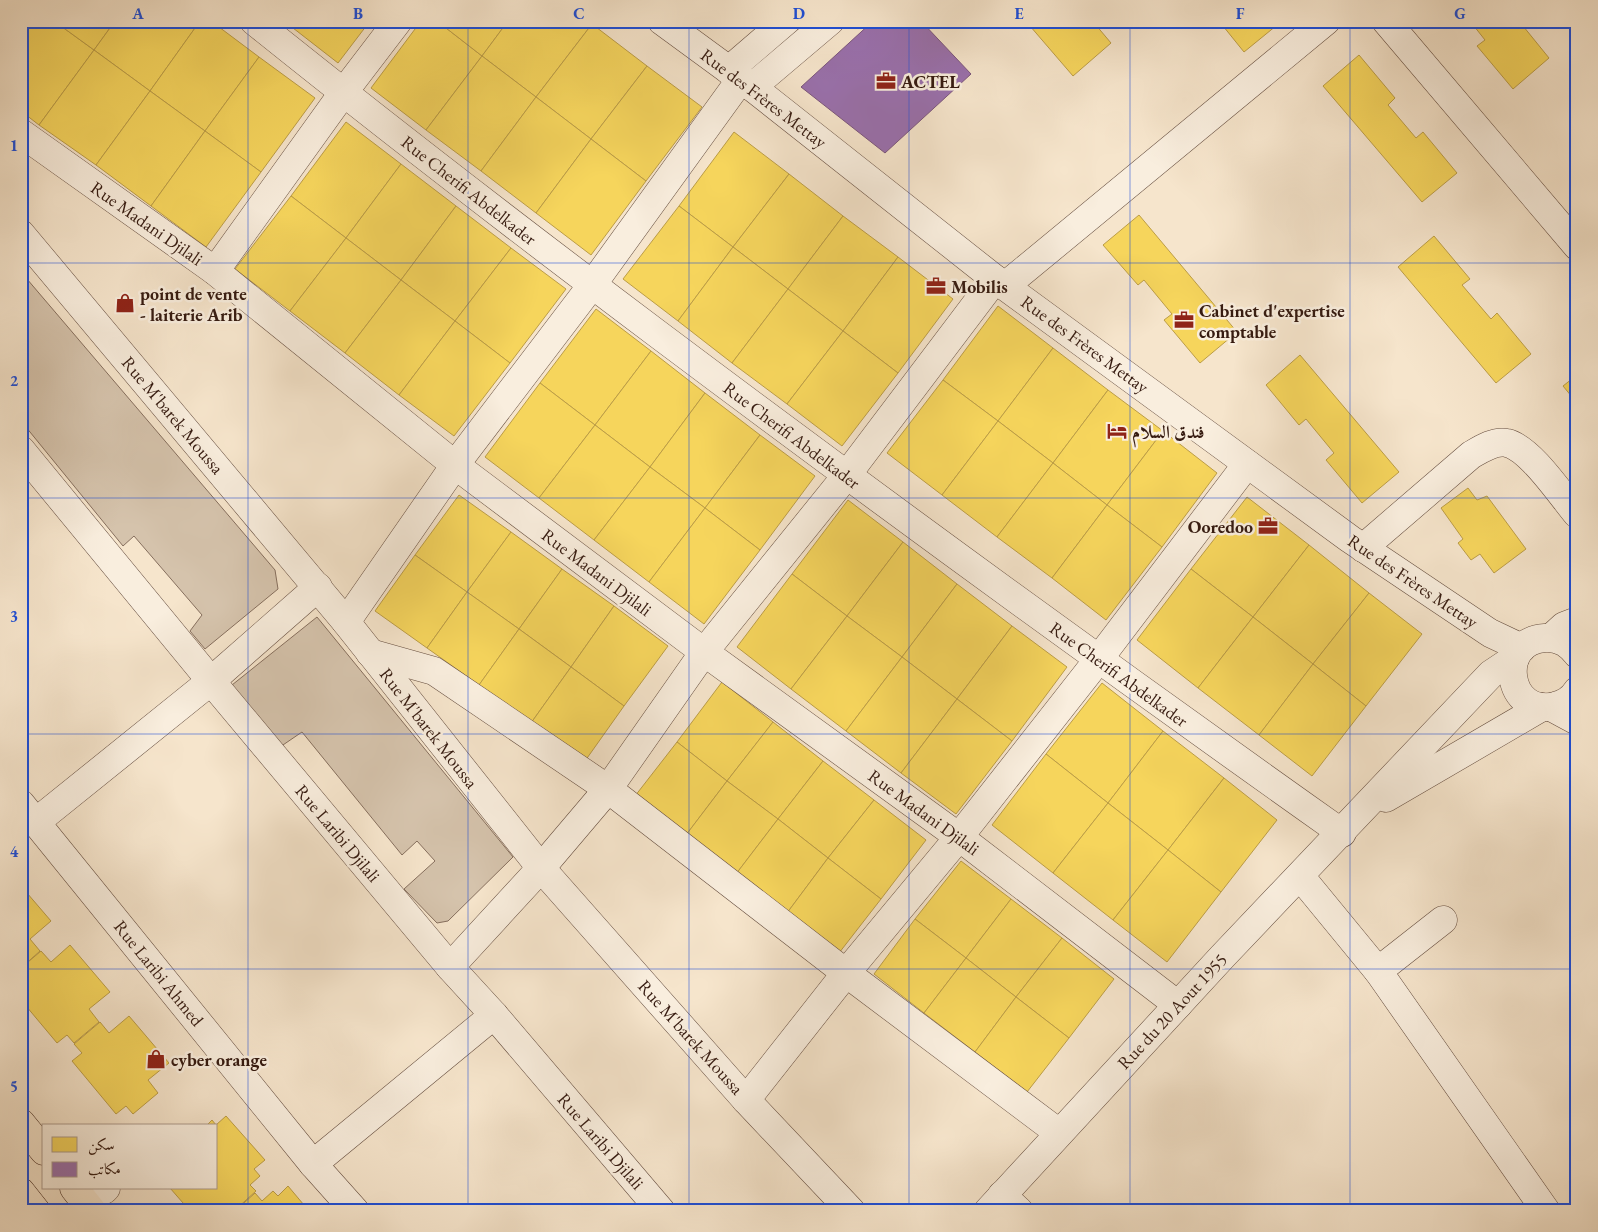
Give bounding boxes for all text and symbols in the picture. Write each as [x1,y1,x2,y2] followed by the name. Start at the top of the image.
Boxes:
[131,3,144,24] text: A
[353,3,363,24] text: B
[573,3,585,24] text: C
[793,3,805,24] text: D
[1014,3,1024,24] text: E
[1236,3,1245,24] text: F
[1454,3,1466,24] text: G
[696,43,832,153] street label: Rue des Frères Mettay
[875,70,897,92] office icon: ACTEL
[900,70,960,93] place label: ACTEL
[397,130,541,250] street label: Rue Cherifi Abdelkader
[10,135,18,156] text: 1
[86,176,208,271] street label: Rue Madani Djilali
[925,275,947,297] office icon: Mobilis
[951,275,1008,298] place label: Mobilis
[140,282,247,326] place label: point de vente - laiterie Arib
[1017,290,1153,398] street label: Rue des Frères Mettay
[114,292,136,314] shop icon: point de vente - laiterie Arib
[1199,299,1345,343] place label: Cabinet d'expertise comptable
[1173,309,1195,331] office icon: Cabinet d'expertise comptable
[117,351,230,479] street label: Rue M'barek Moussa
[10,370,19,391] text: 2
[719,376,865,494] street label: Rue Cherifi Abdelkader
[1106,420,1128,442] hotel icon: فندق السلام
[1132,420,1205,448] place label: فندق السلام
[1188,515,1253,538] place label: Ooredoo
[1257,515,1279,537] office icon: Ooredoo
[537,523,657,621] street label: Rue Madani Djilali
[1343,529,1483,633] street label: Rue des Frères Mettay
[10,606,18,627] text: 3
[1045,616,1193,732] street label: Rue Cherifi Abdelkader
[375,663,484,794] street label: Rue M'barek Moussa
[864,764,985,860] street label: Rue Madani Djilali
[290,779,386,887] street label: Rue Laribi Djilali
[10,841,19,862] text: 4
[109,915,209,1031] street label: Rue Laribi Ahmed
[1112,948,1232,1074] street label: Rue du 20 Aout 1955
[633,975,749,1100] street label: Rue M'barek Moussa
[145,1048,167,1070] shop icon: cyber orange
[171,1048,267,1071] place label: cyber orange
[10,1076,18,1097] text: 5
[553,1088,650,1195] street label: Rue Laribi Djilali
[42,1124,218,1190] legend
[88,1135,115,1155] text: سكن
[88,1159,121,1179] text: مكاتب

